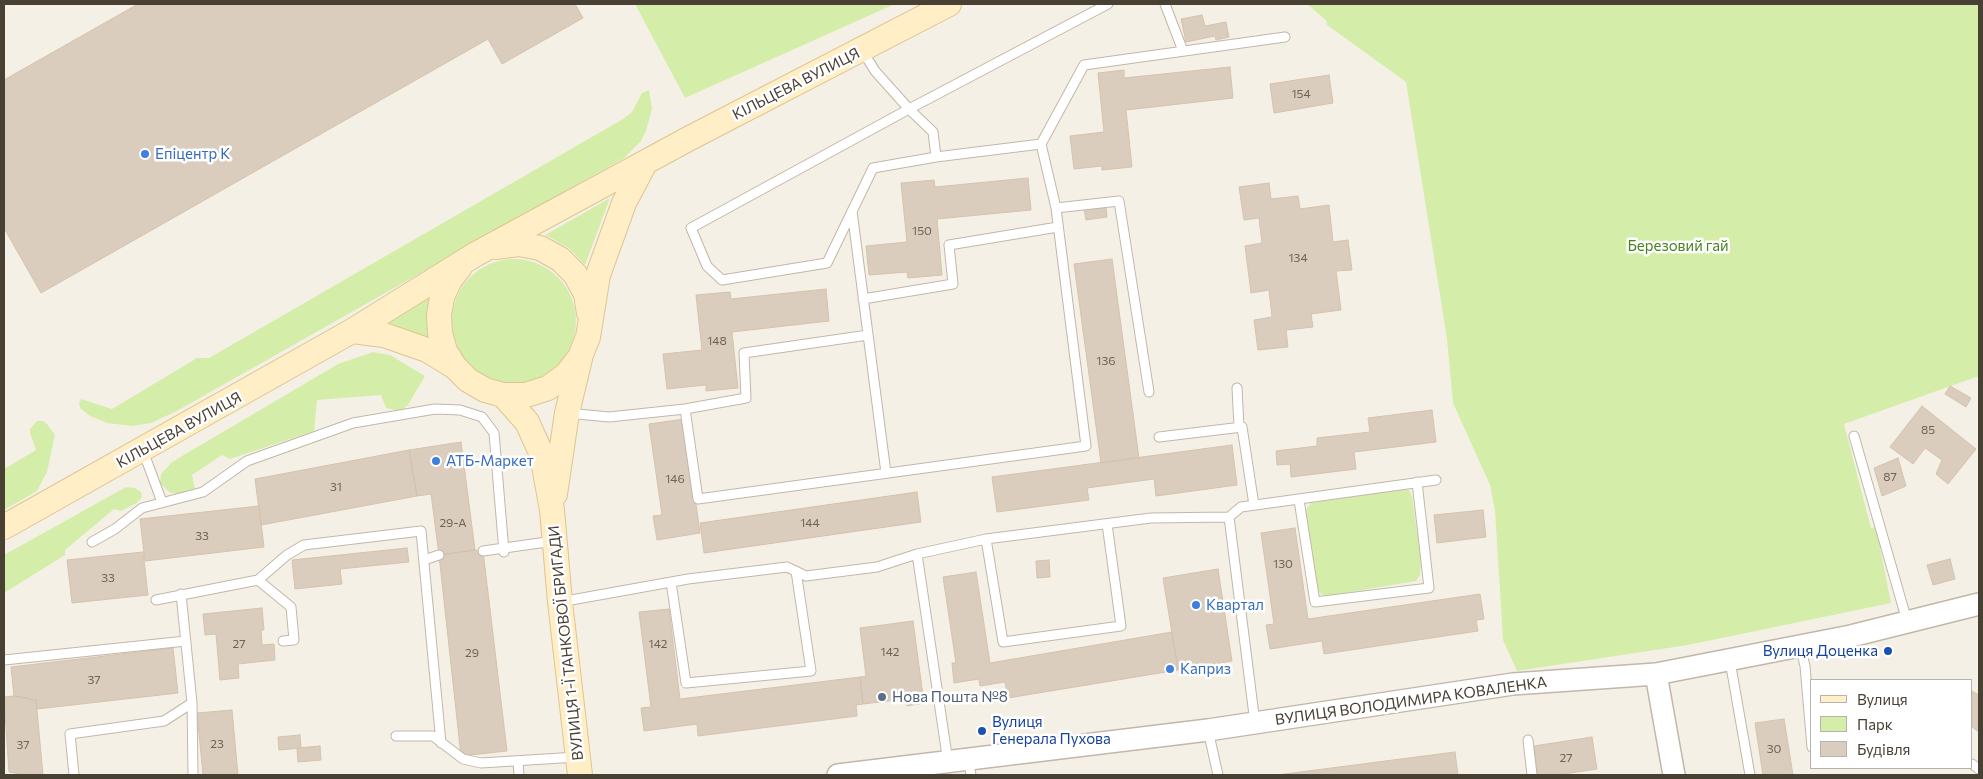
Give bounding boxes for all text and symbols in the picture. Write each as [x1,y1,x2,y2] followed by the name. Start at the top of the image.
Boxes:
[729,44,863,124] street label: КІЛЬЦЕВА ВУЛИЦЯ
[1291,87,1311,101] house number: 154
[155,145,230,163] place label: Епіцентр К
[139,148,151,160] marker: Епіцентр К
[912,224,932,238] house number: 150
[1627,237,1729,255] park label: Березовий гай
[1288,251,1308,265] house number: 134
[707,334,727,348] house number: 148
[1096,354,1116,368] house number: 136
[113,388,245,472] street label: КІЛЬЦЕВА ВУЛИЦЯ
[1921,423,1935,437] house number: 85
[446,452,534,470] place label: АТБ-Маркет
[430,455,442,467] marker: АТБ-Маркет
[1883,470,1897,484] house number: 87
[665,472,685,486] house number: 146
[330,480,342,494] house number: 31
[439,516,467,530] house number: 29-А
[800,516,820,530] house number: 144
[545,525,587,761] street label: ВУЛИЦЯ 1-Ї ТАНКОВОЇ БРИГАДИ
[195,529,209,543] house number: 33
[1273,557,1293,571] house number: 130
[101,571,115,585] house number: 33
[1206,596,1264,614] place label: Квартал
[1190,599,1202,611] marker: Квартал
[233,637,245,651] house number: 27
[649,637,667,651] house number: 142
[1763,642,1878,660] place label: Вулиця Доценка
[881,645,899,659] house number: 142
[1882,645,1894,657] marker: Вулиця Доценка
[465,646,479,660] house number: 29
[1180,660,1231,678] place label: Каприз
[1164,663,1176,675] marker: Каприз
[87,673,101,687] house number: 37
[1274,673,1548,729] street label: ВУЛИЦЯ ВОЛОДИМИРА КОВАЛЕНКА
[1810,679,1973,769] legend
[892,688,1008,706] place label: Нова Пошта №8
[1857,690,1908,708] text: Вулиця
[876,691,888,703] marker: Нова Пошта №8
[992,713,1111,748] place label: Вулиця Генерала Пухова
[1857,715,1893,733] text: Парк
[976,725,988,737] marker: Вулиця Генерала Пухова
[210,737,224,751] house number: 23
[16,738,30,752] house number: 37
[1857,740,1910,758] text: Будівля
[1767,742,1781,756] house number: 30
[1560,751,1572,765] house number: 27

